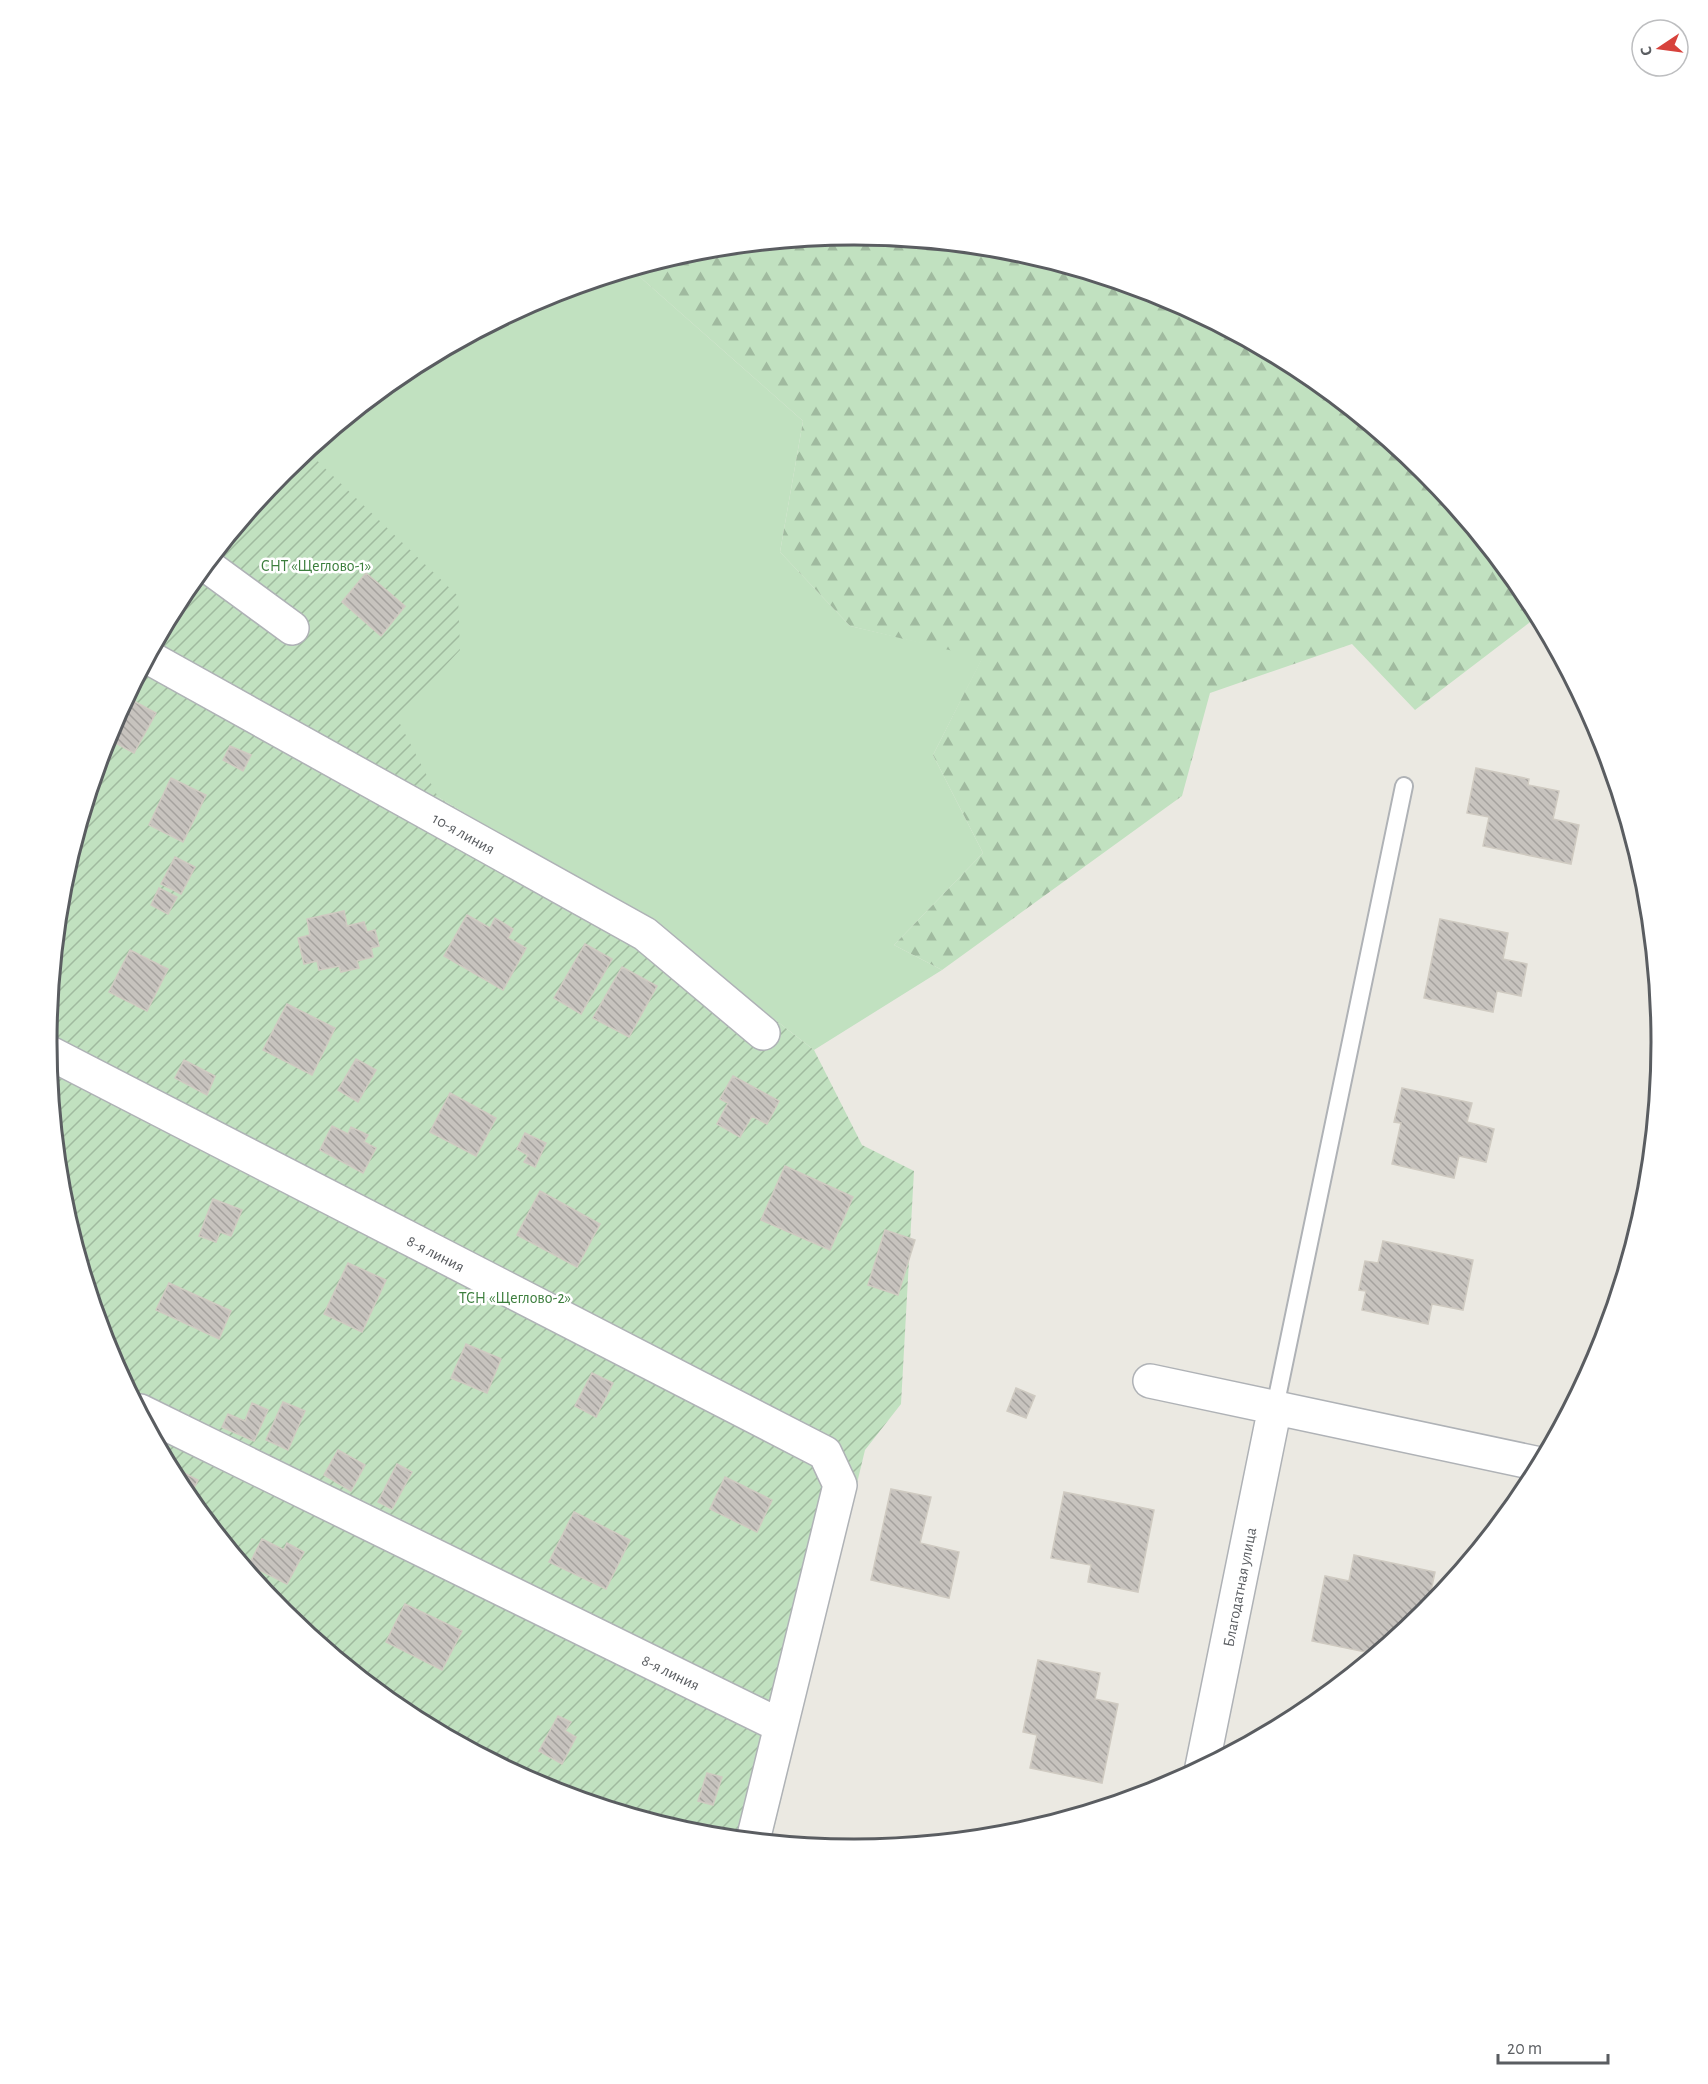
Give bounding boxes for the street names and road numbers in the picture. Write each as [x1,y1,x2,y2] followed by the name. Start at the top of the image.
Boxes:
[430,810,497,858] street label: 10-я линия
[404,1233,467,1275] street label: 8-я линия
[1221,1526,1260,1648] street label: Благодатная улица
[639,1652,702,1694] street label: 8-я линия

